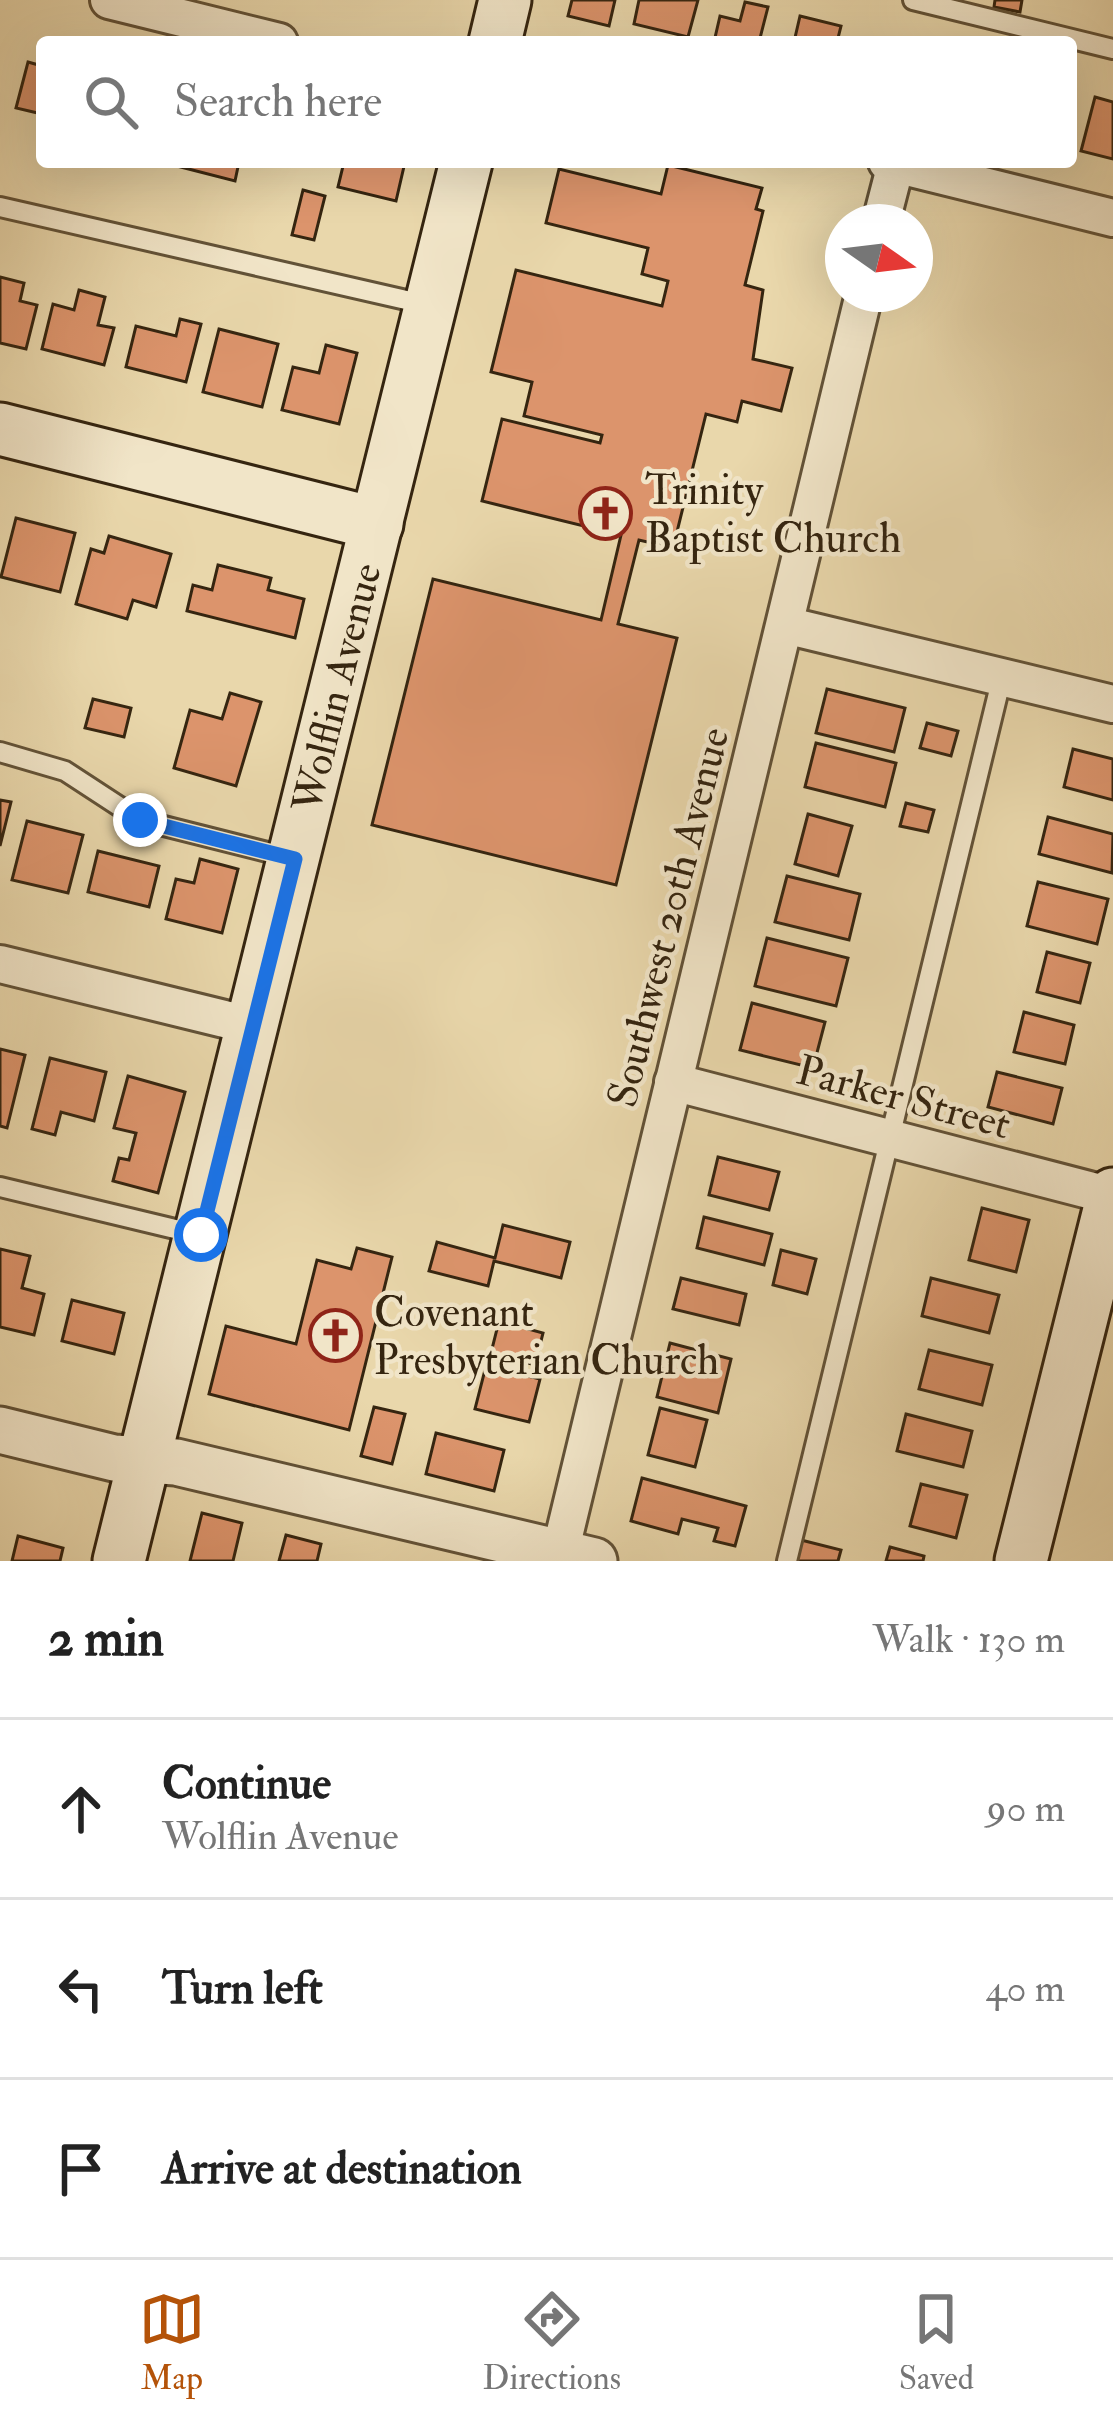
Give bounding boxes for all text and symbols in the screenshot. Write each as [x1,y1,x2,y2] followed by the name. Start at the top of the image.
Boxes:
[36,36,1077,168] search box
[78,69,144,135] icon: search
[174,74,382,130] text: Search here
[825,204,933,312] north arrow
[645,465,901,565] place label: Trinity Baptist Church
[578,485,634,541] church icon: Trinity Baptist Church
[281,558,394,819] street label: Wolflin Avenue
[597,722,741,1113] street label: Southwest 20th Avenue
[113,793,167,847] route end
[791,1044,1016,1151] street label: Parker Street
[174,1208,228,1262] route start
[374,1287,719,1387] place label: Covenant Presbyterian Church
[307,1307,363,1363] church icon: Covenant Presbyterian Church
[48,1607,164,1671] text: 2 min
[873,1615,1065,1664] text: Walk · 130 m
[162,1756,331,1812] text: Continue
[48,1776,114,1842] icon: ahead
[987,1784,1065,1833] text: 90 m
[162,1812,399,1861] text: Wolflin Avenue
[48,1956,114,2022] icon: left
[162,1961,323,2017] text: Turn left
[986,1964,1065,2013] text: 40 m
[48,2136,114,2202] icon: arrive
[162,2141,522,2197] text: Arrive at destination
[139,2286,205,2399] tab: Map
[483,2286,621,2399] tab: Directions
[899,2286,974,2399] tab: Saved

